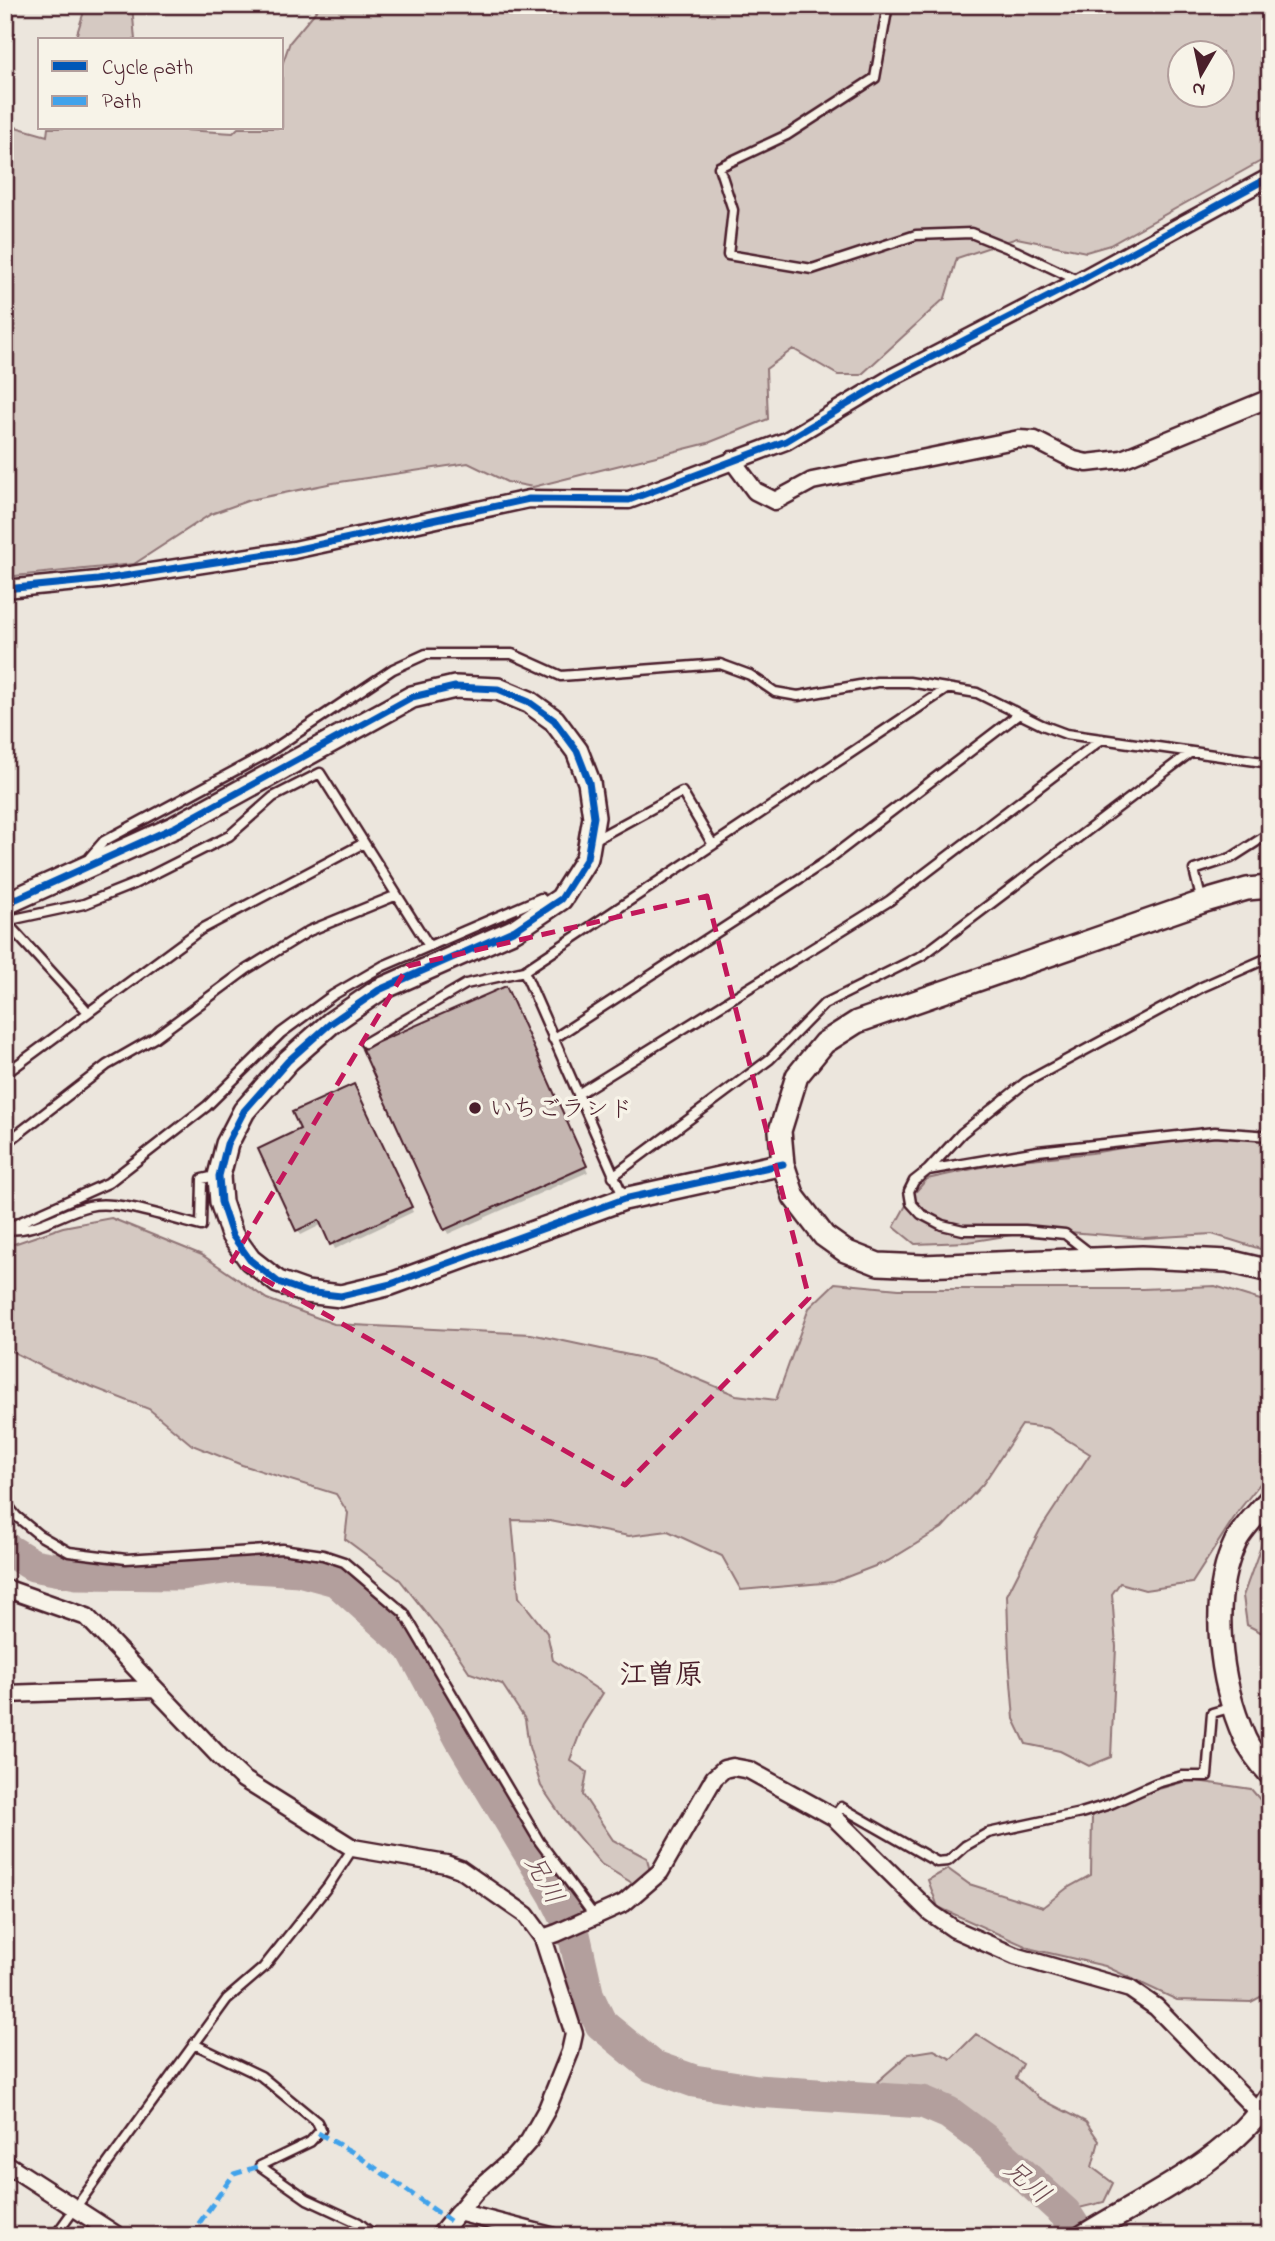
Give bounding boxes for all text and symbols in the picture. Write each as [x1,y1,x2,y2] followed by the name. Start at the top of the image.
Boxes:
[38,38,284,130] legend
[1166,38,1236,108] north arrow
[102,54,193,86] text: Cycle path
[1190,74,1207,103] text: N
[102,88,141,118] text: Path
[489,1093,633,1128] place label: いちごランド
[467,1100,483,1116] marker: いちごランド
[619,1656,703,1697] district label: 江曽原
[513,1848,572,1912] water label: 兄川
[994,2152,1058,2215] water label: 兄川

